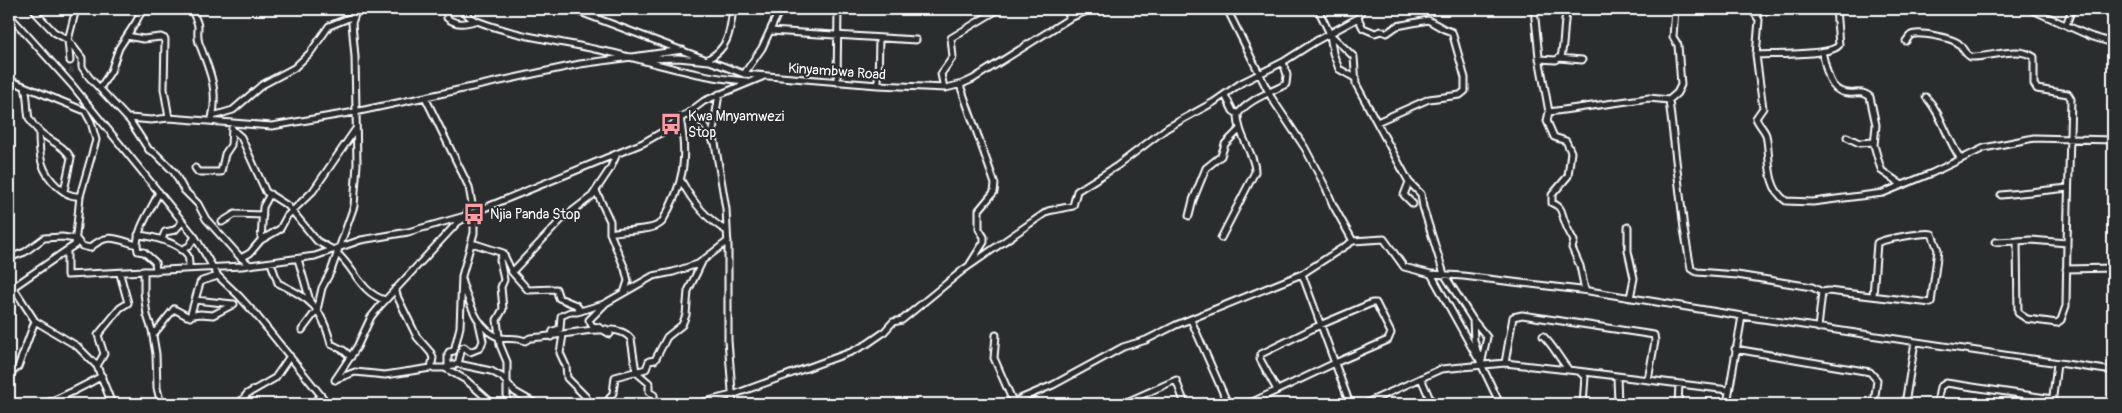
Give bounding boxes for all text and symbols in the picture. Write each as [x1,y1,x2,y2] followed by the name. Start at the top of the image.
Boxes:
[787,60,887,83] street label: Kinyambwa Road
[688,108,785,141] place label: Kwa Mnyamwezi Stop
[658,111,684,137] bus stop icon: Kwa Mnyamwezi Stop
[461,201,487,227] bus stop icon: Njia Panda Stop
[490,206,581,223] place label: Njia Panda Stop

